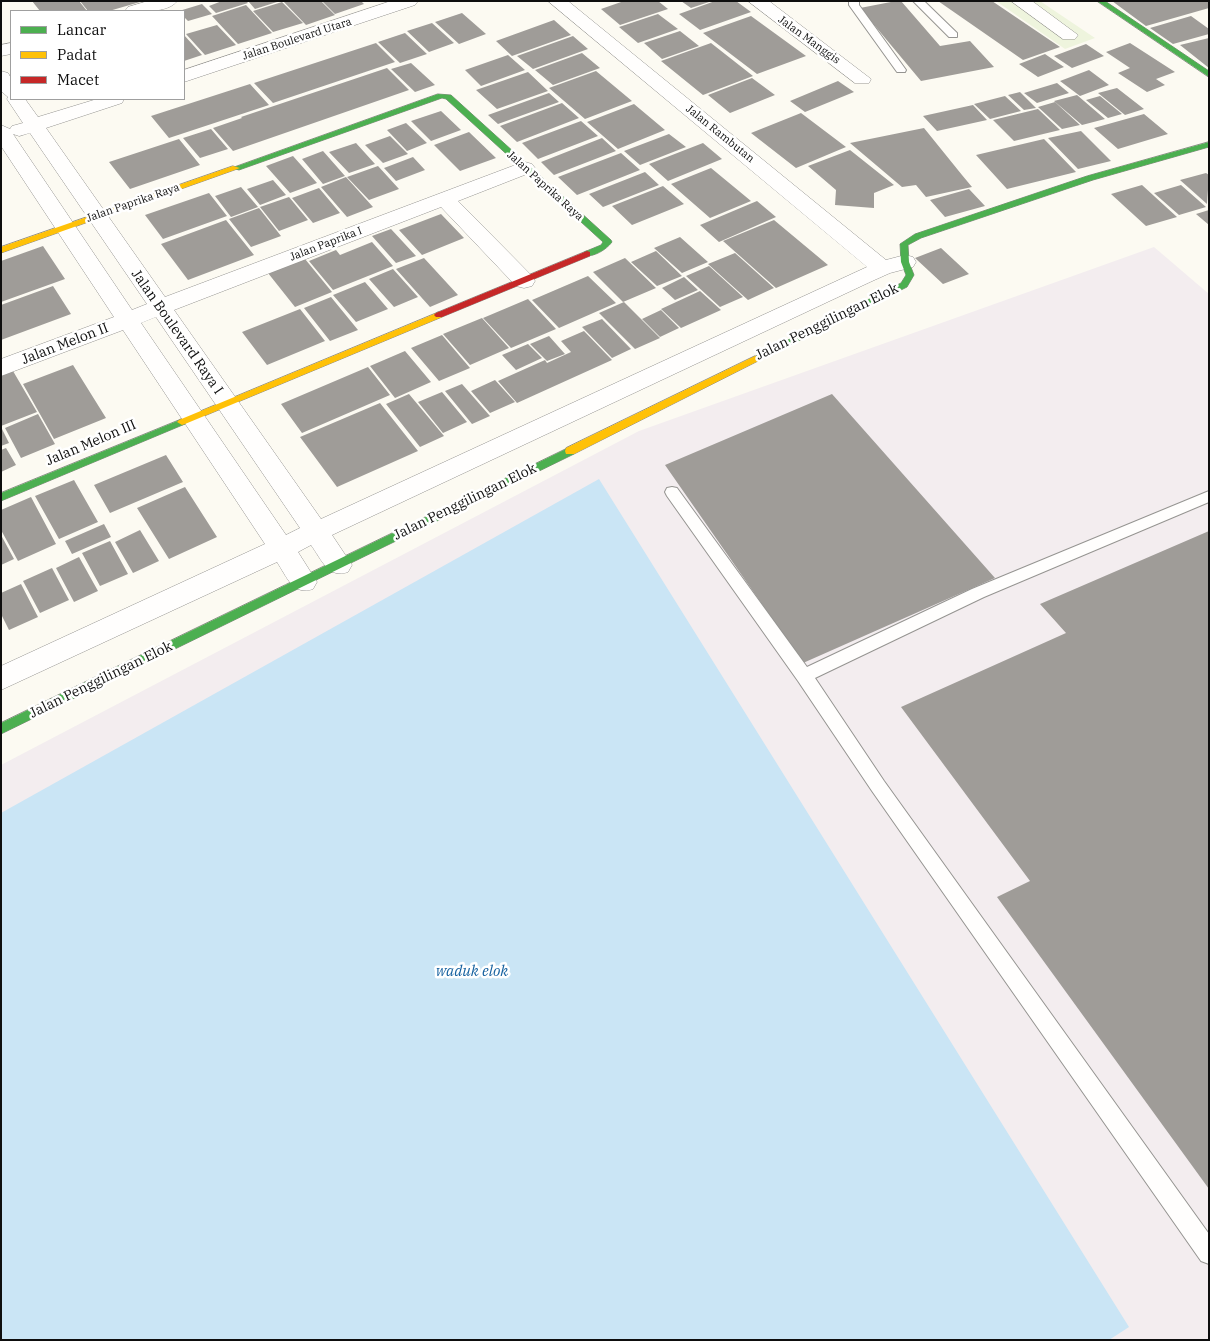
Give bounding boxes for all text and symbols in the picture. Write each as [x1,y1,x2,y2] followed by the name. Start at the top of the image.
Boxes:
[10,10,185,100] legend
[775,13,843,67] street label: Jalan Manggis
[241,15,353,63] street label: Jalan Boulevard Utara
[57,20,106,39] text: Lancar
[57,45,97,64] text: Padat
[57,70,99,89] text: Macet
[683,102,757,166] street label: Jalan Rambutan
[504,148,586,224] street label: Jalan Paprika Raya
[85,181,181,225] street label: Jalan Paprika Raya
[288,224,364,264] street label: Jalan Paprika I
[128,266,226,398] street label: Jalan Boulevard Raya I
[753,280,901,364] street label: Jalan Penggilingan Elok
[19,320,111,368] street label: Jalan Melon II
[43,416,139,470] street label: Jalan Melon III
[391,460,539,544] street label: Jalan Penggilingan Elok
[27,638,175,722] street label: Jalan Penggilingan Elok
[436,963,508,981] water label: waduk elok

